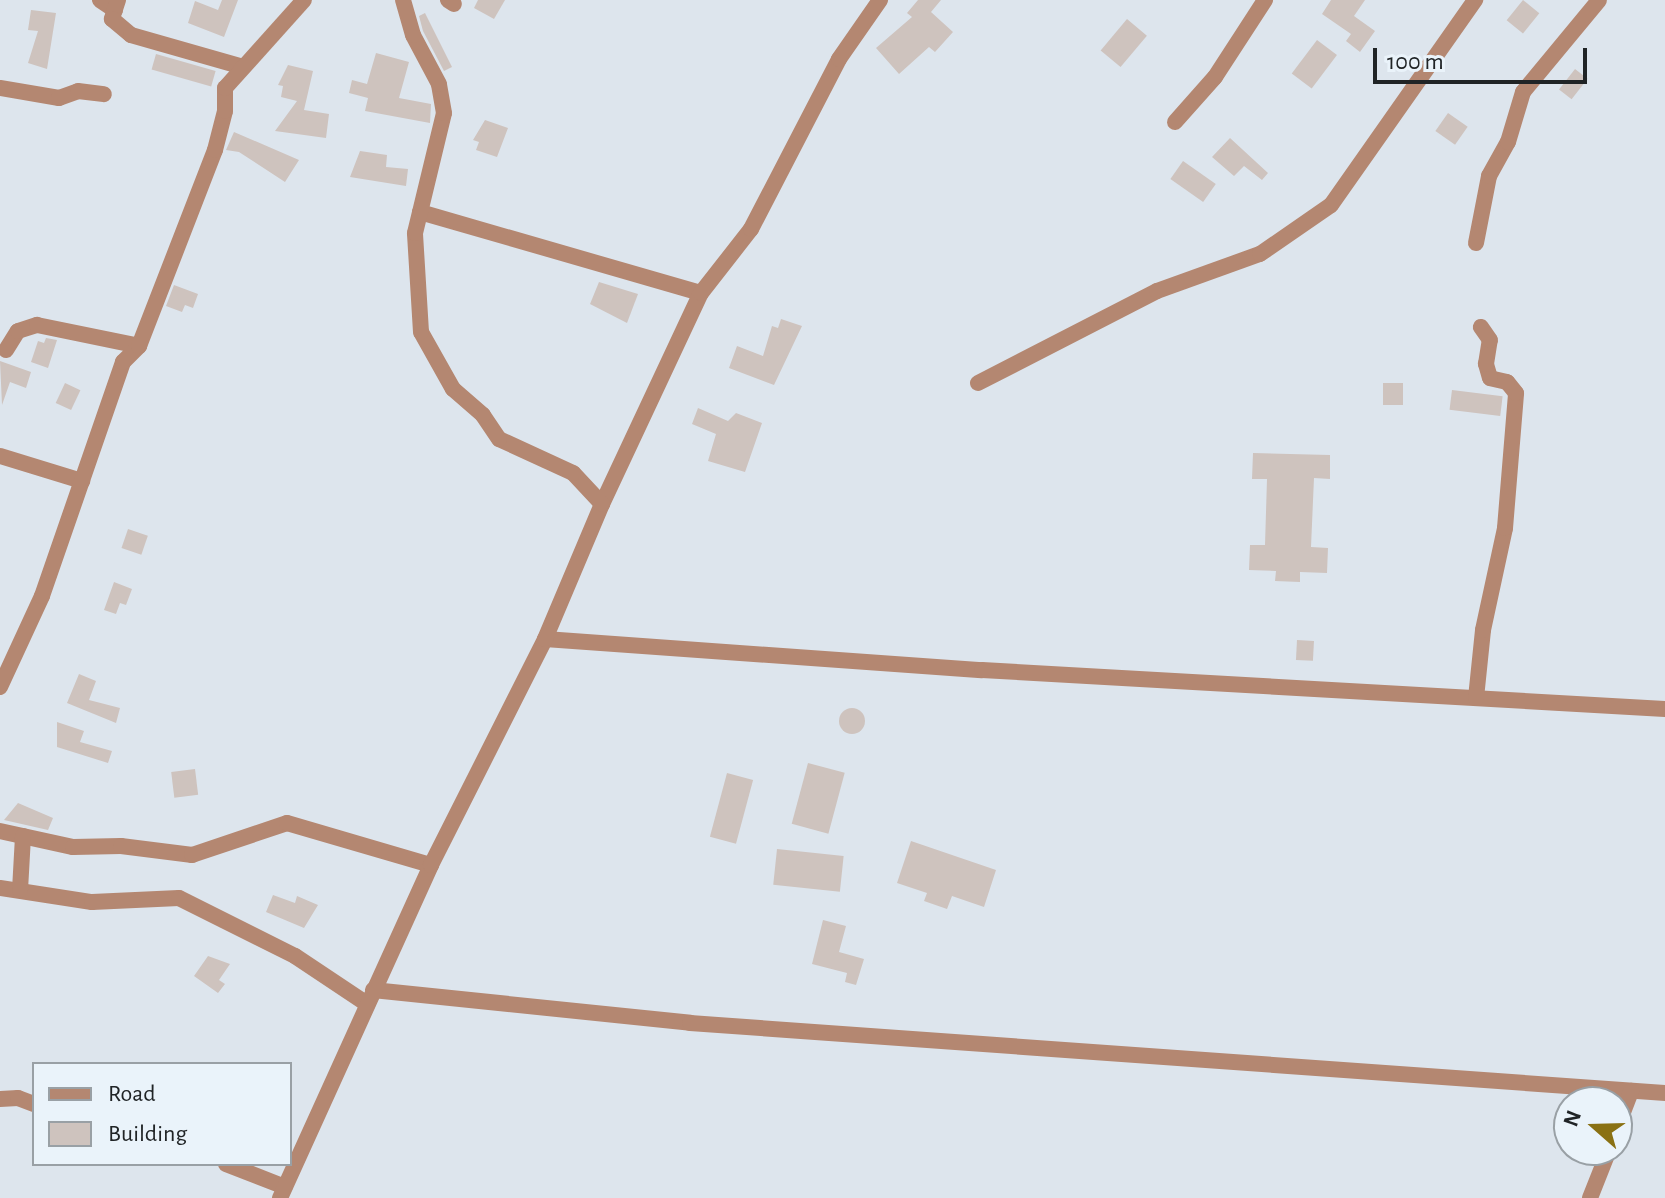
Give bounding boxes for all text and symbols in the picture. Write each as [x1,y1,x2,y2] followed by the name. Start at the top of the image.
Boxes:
[1377,32,1591,82] scale bar
[1387,50,1444,74] text: 100 m
[32,1062,292,1166] legend
[108,1082,156,1106] text: Road
[1553,1086,1633,1166] north arrow
[1559,1108,1585,1129] text: N
[108,1122,187,1146] text: Building

